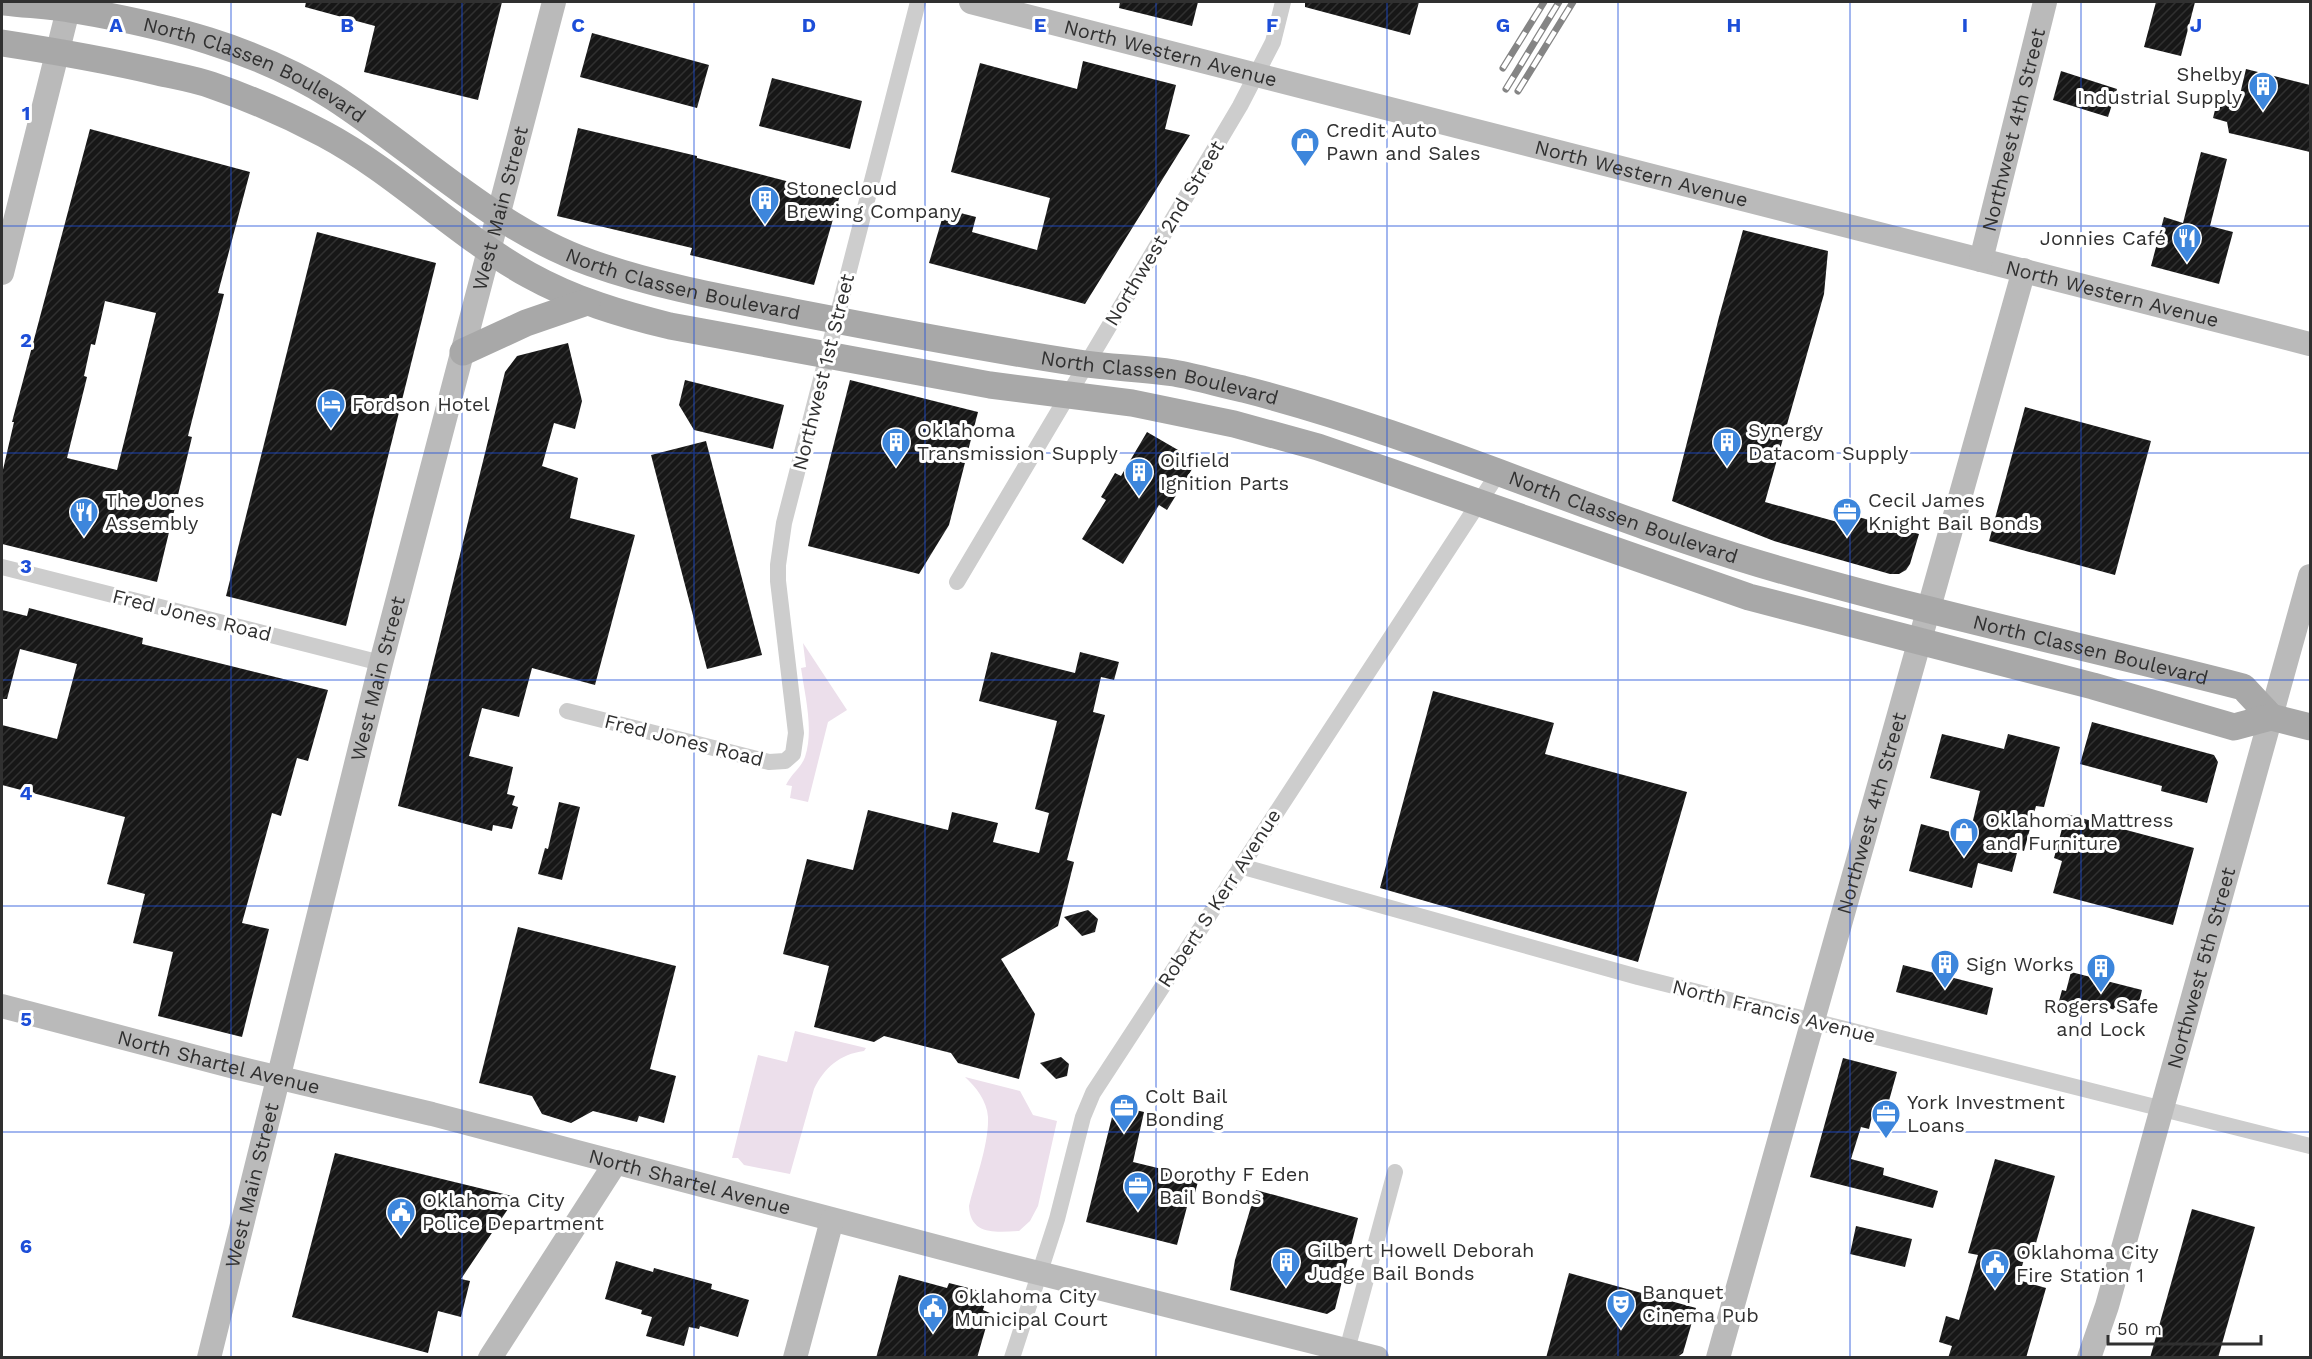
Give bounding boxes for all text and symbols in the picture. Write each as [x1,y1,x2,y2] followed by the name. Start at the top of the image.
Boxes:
[109,13,123,37] text: A
[571,13,585,37] text: C
[802,13,816,37] text: D
[1034,13,1046,37] text: E
[1266,13,1278,37] text: F
[1496,13,1510,37] text: G
[1727,13,1741,37] text: H
[1962,13,1968,37] text: I
[2190,13,2202,37] text: J
[1061,14,1280,92] street label: North Western Avenue
[137,15,369,131] street label: North Classen Boulevard
[1977,25,2050,234] street label: Northwest 4th Street
[2077,62,2243,109] place label: Shelby Industrial Supply
[2247,70,2279,112] building icon: Shelby Industrial Supply
[22,101,30,125] text: 1
[1326,118,1480,165] place label: Credit Auto Pawn and Sales
[467,123,533,293] street label: West Main Street
[1289,126,1321,168] shop icon: Credit Auto Pawn and Sales
[1099,135,1229,330] street label: Northwest 2nd Street
[1532,135,1751,212] street label: North Western Avenue
[786,176,962,223] place label: Stonecloud Brewing Company
[749,184,781,226] building icon: Stonecloud Brewing Company
[2171,222,2203,264] restaurant icon: Jonnies Café
[2040,226,2166,250] place label: Jonnies Café
[562,242,802,325] street label: North Classen Boulevard
[2003,255,2222,332] street label: North Western Avenue
[787,271,859,473] street label: Northwest 1st Street
[20,328,32,352] text: 2
[1039,345,1281,410] street label: North Classen Boulevard
[315,388,347,430] hotel icon: Fordson Hotel
[352,392,490,416] place label: Fordson Hotel
[917,418,1119,465] place label: Oklahoma Transmission Supply
[1748,418,1909,465] place label: Synergy Datacom Supply
[880,426,912,468] building icon: Oklahoma Transmission Supply
[1711,426,1743,468] building icon: Synergy Datacom Supply
[1160,448,1289,495] place label: Oilfield Ignition Parts
[1123,456,1155,498] building icon: Oilfield Ignition Parts
[1506,465,1741,569] street label: North Classen Boulevard
[105,488,205,535] place label: The Jones Assembly
[1868,488,2039,535] place label: Cecil James Knight Bail Bonds
[68,496,100,538] restaurant icon: The Jones Assembly
[1831,496,1863,538] office icon: Cecil James Knight Bail Bonds
[20,554,32,578] text: 3
[110,584,274,646] street label: Fred Jones Road
[345,593,410,763] street label: West Main Street
[1971,609,2211,690] street label: North Classen Boulevard
[602,709,766,771] street label: Fred Jones Road
[1831,709,1911,917] street label: Northwest 4th Street
[20,781,33,805] text: 4
[1152,804,1286,992] street label: Robert S Kerr Avenue
[1985,808,2174,855] place label: Oklahoma Mattress and Furniture
[1948,816,1980,858] shop icon: Oklahoma Mattress and Furniture
[2162,864,2241,1071] street label: Northwest 5th Street
[1929,948,1961,990] building icon: Sign Works
[1966,952,2074,976] place label: Sign Works
[2085,952,2117,994] building icon: Rogers Safe and Lock
[1670,974,1878,1048] street label: North Francis Avenue
[2043,994,2159,1041] place label: Rogers Safe and Lock
[20,1007,32,1031] text: 5
[115,1025,322,1099] street label: North Shartel Avenue
[1145,1084,1227,1131] place label: Colt Bail Bonding
[1907,1090,2066,1137] place label: York Investment Loans
[1108,1092,1140,1134] office icon: Colt Bail Bonding
[1870,1098,1902,1140] office icon: York Investment Loans
[220,1100,284,1270] street label: West Main Street
[586,1144,793,1220] street label: North Shartel Avenue
[1159,1162,1310,1209] place label: Dorothy F Eden Bail Bonds
[1122,1170,1154,1212] office icon: Dorothy F Eden Bail Bonds
[422,1188,605,1235] place label: Oklahoma City Police Department
[385,1196,417,1238] public building icon: Oklahoma City Police Department
[20,1234,32,1258] text: 6
[1307,1238,1534,1285] place label: Gilbert Howell Deborah Judge Bail Bonds
[2016,1240,2159,1287] place label: Oklahoma City Fire Station 1
[1270,1246,1302,1288] building icon: Gilbert Howell Deborah Judge Bail Bonds
[1979,1248,2011,1290] public building icon: Oklahoma City Fire Station 1
[1642,1280,1759,1327] place label: Banquet Cinema Pub
[954,1284,1108,1331] place label: Oklahoma City Municipal Court
[1605,1288,1637,1330] theatre icon: Banquet Cinema Pub
[917,1292,949,1334] public building icon: Oklahoma City Municipal Court
[2108,1308,2261,1346] scale bar
[2117,1318,2162,1339] text: 50 m

